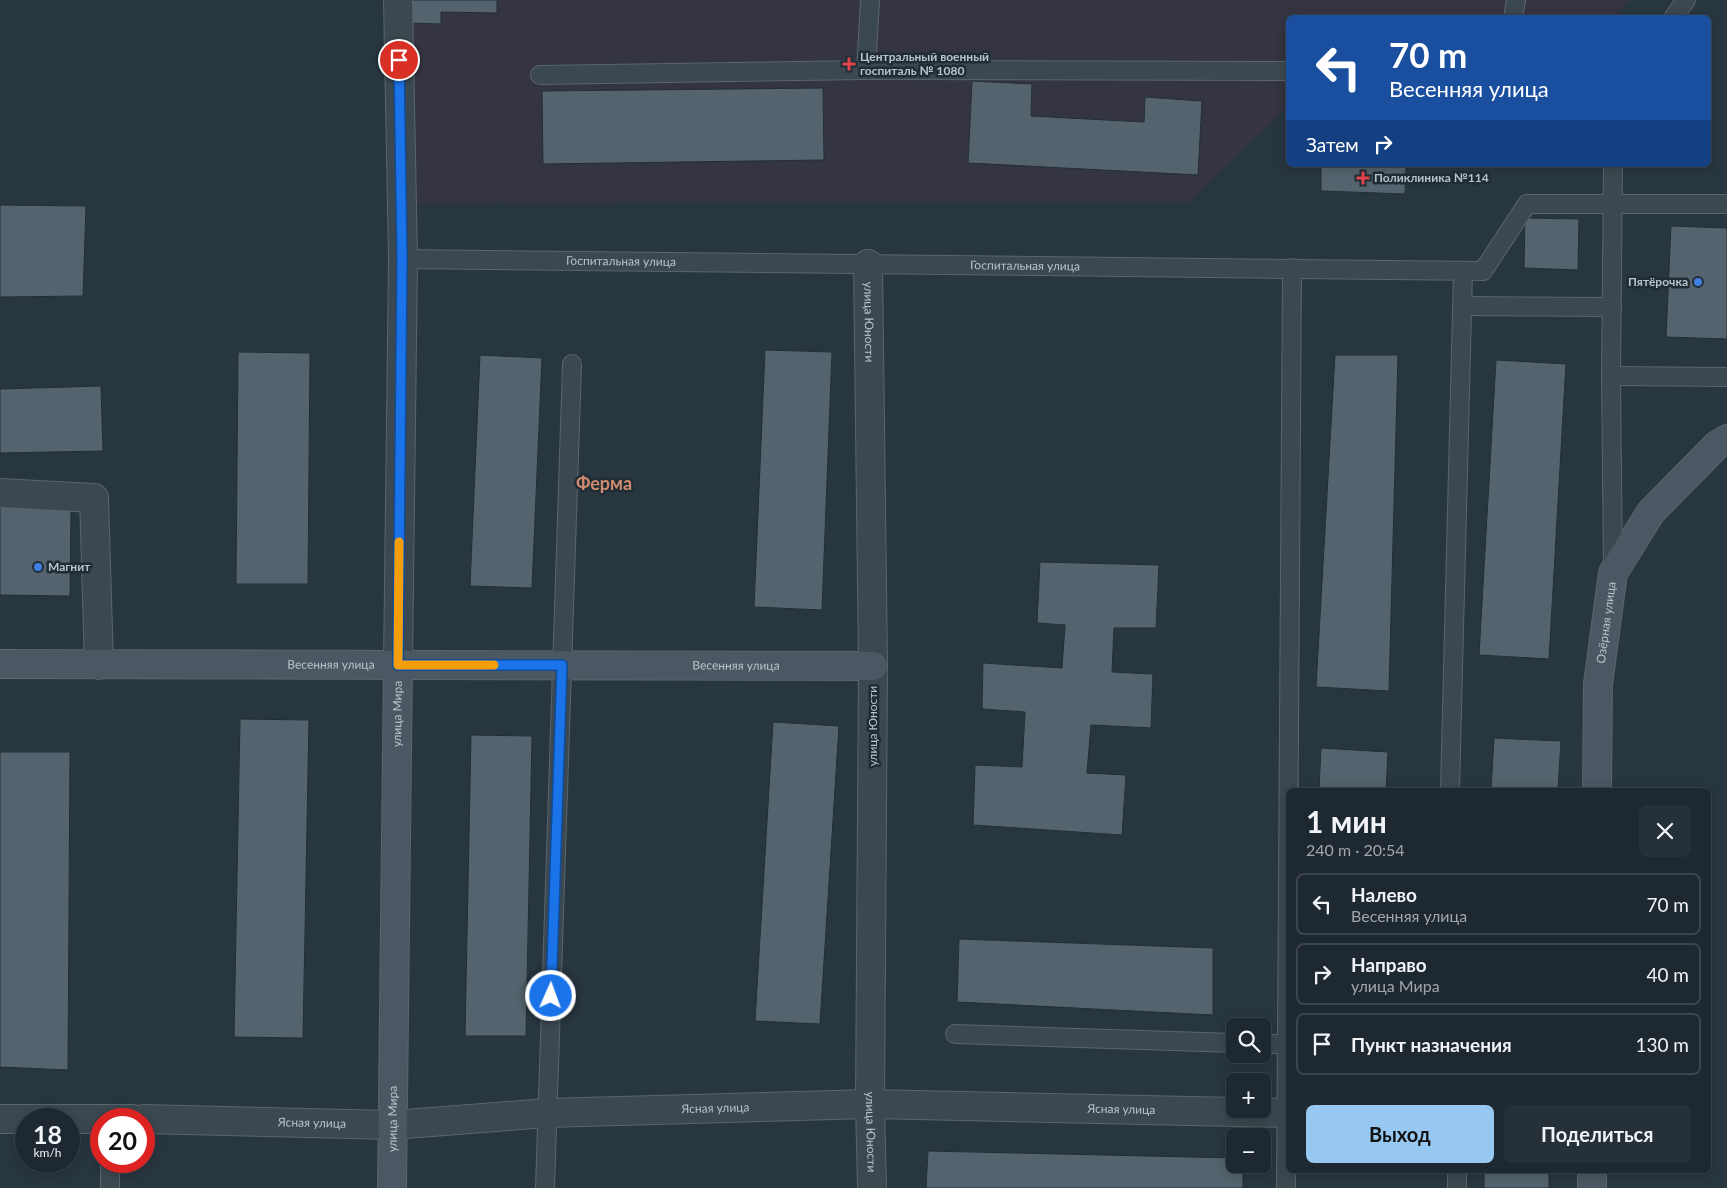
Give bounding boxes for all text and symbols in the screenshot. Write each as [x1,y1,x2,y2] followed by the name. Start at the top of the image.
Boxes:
[1389,33,1467,75] text: 70 m
[1306,35,1371,100] icon: left
[378,39,420,81] pin
[385,46,413,74] icon: arrive
[860,49,989,78] place label: Центральный военный госпиталь № 1080
[842,57,856,71] marker: Центральный военный госпиталь № 1080
[1389,75,1549,102] text: Весенняя улица
[1369,130,1397,158] icon: right
[1306,133,1359,156] text: Затем
[1374,170,1489,185] place label: Поликлиника №114
[1356,171,1370,185] marker: Поликлиника №114
[566,253,676,269] street label: Госпитальная улица
[970,257,1080,274] street label: Госпитальная улица
[1628,274,1688,289] place label: Пятёрочка
[1692,276,1704,288] marker: Пятёрочка
[861,282,877,362] street label: улица Юности
[576,472,632,494] district label: Ферма
[48,559,91,574] place label: Магнит
[32,561,44,573] marker: Магнит
[1593,581,1619,664] street label: Озёрная улица
[287,657,375,672] street label: Весенняя улица
[692,658,780,673] street label: Весенняя улица
[389,681,405,747] street label: улица Мира
[865,686,880,766] street label: улица Юности
[1306,803,1387,839] text: 1 мин
[1639,805,1691,857] button: close
[1306,840,1405,859] text: 240 m · 20:54
[1351,883,1417,906] text: Налево
[1308,890,1336,918] icon: left
[1646,893,1689,916] text: 70 m
[1351,906,1467,925] text: Весенняя улица
[1351,953,1427,976] text: Направо
[1308,960,1336,988] icon: right
[1646,963,1689,986] text: 40 m
[524,969,576,1021] position arrow
[1351,976,1440,995] text: улица Мира
[1226,1018,1271,1173] map controls
[1226,1018,1271,1063] button: search
[1308,1030,1336,1058] icon: arrive
[1351,1033,1512,1056] text: Пункт назначения
[1635,1033,1689,1056] text: 130 m
[1226,1073,1271,1118] button: +
[384,1086,400,1152] street label: улица Мира
[863,1092,880,1173] street label: улица Юности
[680,1099,750,1116] street label: Ясная улица
[1086,1101,1156,1117] street label: Ясная улица
[1306,1105,1494,1163] button: Выход
[1504,1105,1691,1163] button: Поделиться
[90,1108,155,1173] speed limit sign: 20
[277,1114,346,1131] street label: Ясная улица
[33,1119,62,1149] text: 18
[1226,1128,1271,1173] button: −
[33,1145,62,1160] text: km/h

